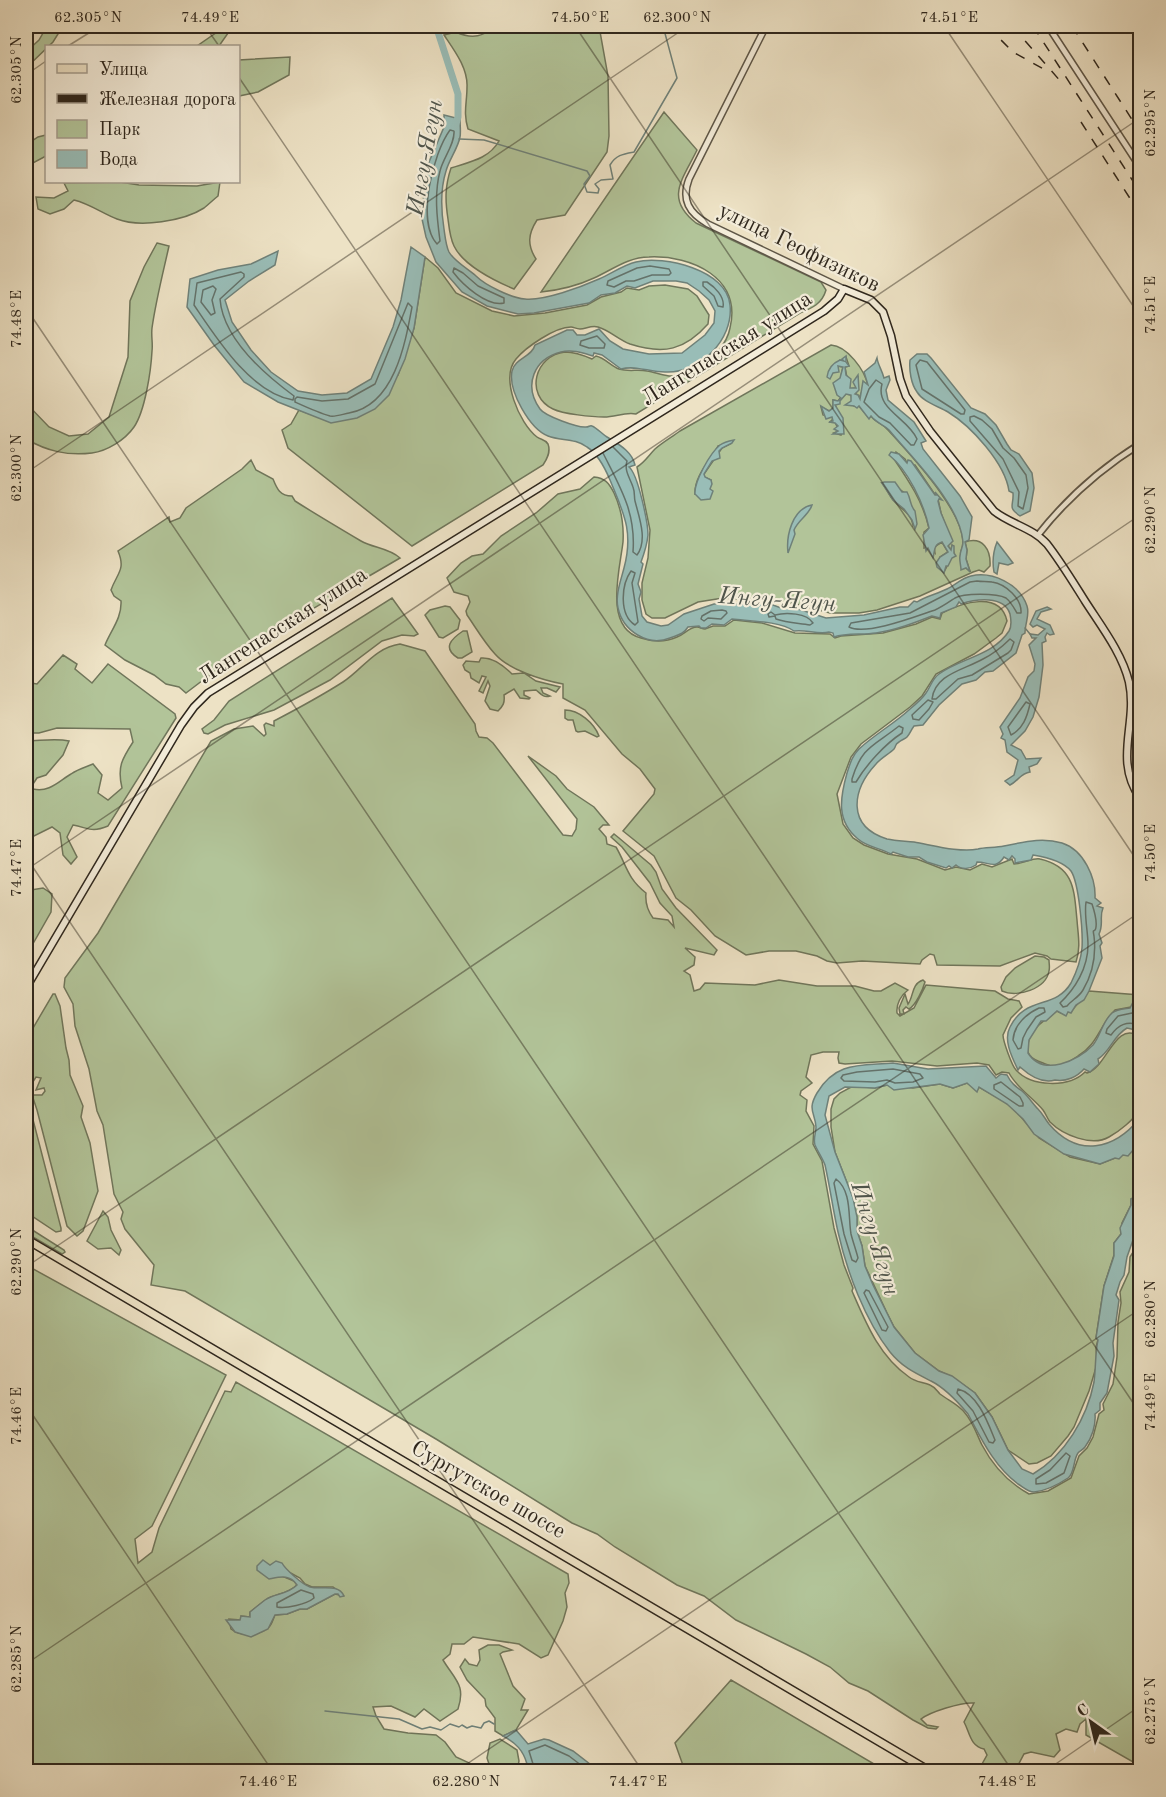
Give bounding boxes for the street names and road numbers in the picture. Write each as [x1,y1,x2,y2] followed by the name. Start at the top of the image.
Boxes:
[715,199,883,297] street label: улица Геофизиков
[638,288,816,410] street label: Лангепасская улица
[195,563,371,689] street label: Лангепасская улица
[407,1437,569,1543] street label: Сургутское шоссе

